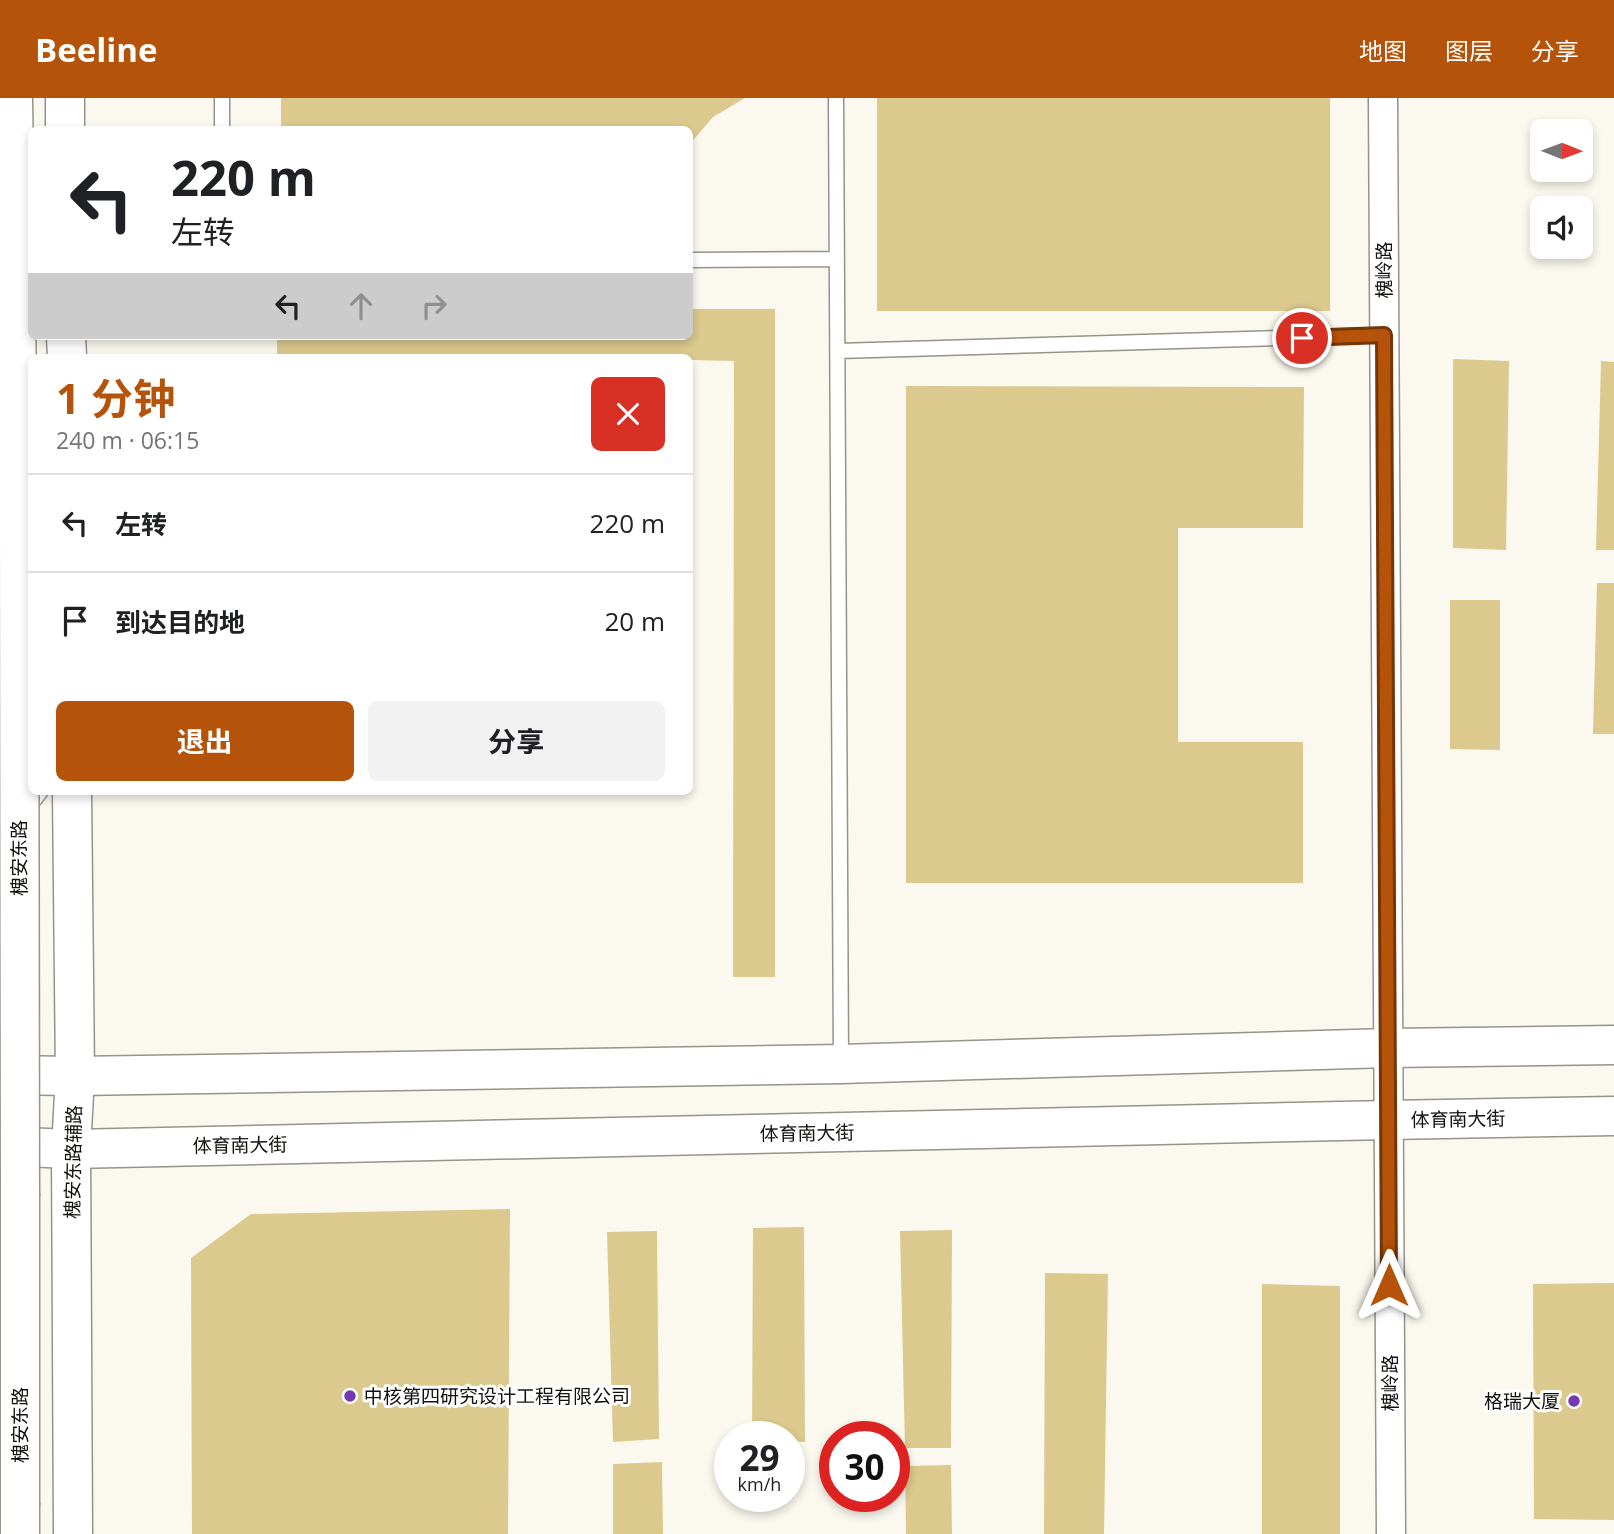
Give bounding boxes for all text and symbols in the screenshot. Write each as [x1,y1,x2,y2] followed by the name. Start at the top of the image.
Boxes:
[35,27,158,72] text: Beeline
[1359,34,1407,67] text: 地图
[1445,34,1493,67] text: 图层
[1531,34,1579,67] text: 分享
[1530,119,1592,182] north arrow
[1530,119,1593,259] map controls
[171,144,316,210] text: 220 m
[56,154,147,245] icon: left
[1530,196,1593,259] button: sound
[171,210,235,253] text: 左转
[1371,241,1397,299] street label: 槐岭路
[269,287,307,325] icon: left
[342,287,380,325] icon: ahead
[415,287,453,325] icon: right
[1272,308,1332,368] pin
[1283,319,1321,357] icon: arrive
[56,369,175,426] text: 1 分钟
[591,377,665,451] button: close
[56,424,199,456] text: 240 m · 06:15
[56,504,94,542] icon: left
[590,505,665,541] text: 220 m
[115,506,167,542] text: 左转
[56,602,94,640] icon: arrive
[604,603,665,639] text: 20 m
[115,604,245,640] text: 到达目的地
[56,701,354,781] button: 退出
[368,701,665,781] button: 分享
[6,820,32,896] street label: 槐安东路
[59,1105,87,1219] street label: 槐安东路辅路
[1410,1105,1506,1133] street label: 体育南大街
[759,1119,855,1147] street label: 体育南大街
[192,1131,288,1159] street label: 体育南大街
[1352,1248,1426,1322] position arrow
[1377,1354,1403,1412] street label: 槐岭路
[364,1383,630,1409] place label: 中核第四研究设计工程有限公司
[7,1387,33,1463] street label: 槐安东路
[342,1388,358,1404] marker: 中核第四研究设计工程有限公司
[1484,1388,1560,1414] place label: 格瑞大厦
[1566,1393,1582,1409] marker: 格瑞大厦
[819,1421,910,1512] speed limit sign: 30
[739,1434,780,1481] text: 29
[738,1472,781,1496] text: km/h

